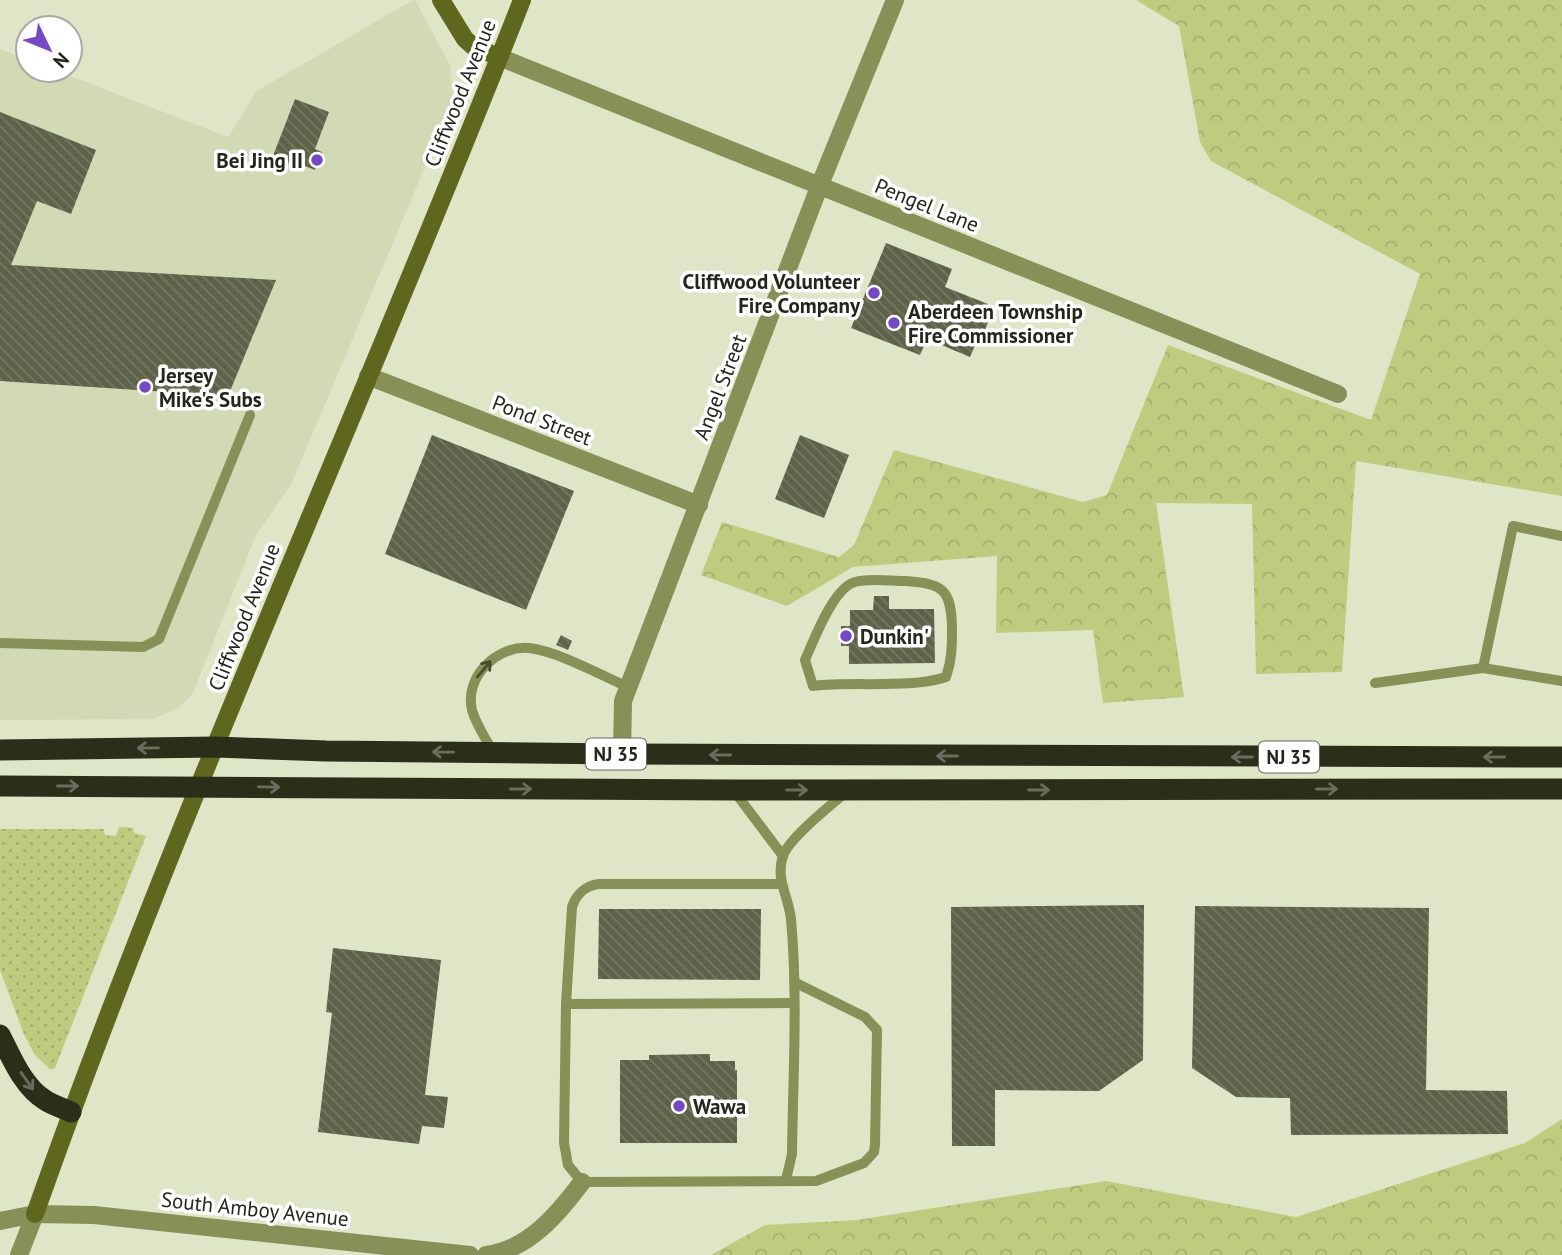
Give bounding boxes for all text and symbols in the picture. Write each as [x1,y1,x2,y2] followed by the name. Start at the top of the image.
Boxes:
[14,14,84,84] north arrow
[418,15,502,171] street label: Cliffwood Avenue
[48,48,74,73] text: N
[216,147,303,174] place label: Bei Jing II
[309,152,325,168] marker: Bei Jing II
[871,172,983,238] street label: Pengel Lane
[683,268,861,319] place label: Cliffwood Volunteer Fire Company
[866,285,882,301] marker: Cliffwood Volunteer Fire Company
[908,298,1083,349] place label: Aberdeen Township Fire Commissioner
[886,315,902,331] marker: Aberdeen Township Fire Commissioner
[687,330,753,444] street label: Angel Street
[158,362,262,413] place label: Jersey Mike's Subs
[137,379,153,395] marker: Jersey Mike's Subs
[488,389,596,451] street label: Pond Street
[202,539,286,695] street label: Cliffwood Avenue
[860,623,929,650] place label: Dunkin'
[838,628,854,644] marker: Dunkin'
[476,660,492,678] one-way arrow
[586,738,646,769] road number: NJ 35
[137,741,160,755] one-way arrow
[1259,742,1319,772] road number: NJ 35
[432,746,455,759] one-way arrow
[708,748,731,762] one-way arrow
[936,749,959,763] one-way arrow
[1231,750,1254,764] one-way arrow
[1483,750,1506,764] one-way arrow
[56,779,79,793] one-way arrow
[257,780,280,794] one-way arrow
[509,782,532,796] one-way arrow
[1315,782,1338,796] one-way arrow
[785,783,808,797] one-way arrow
[1028,783,1051,797] one-way arrow
[20,1071,35,1090] one-way arrow
[693,1093,746,1120] place label: Wawa
[671,1098,687,1114] marker: Wawa
[160,1186,350,1232] street label: South Amboy Avenue

